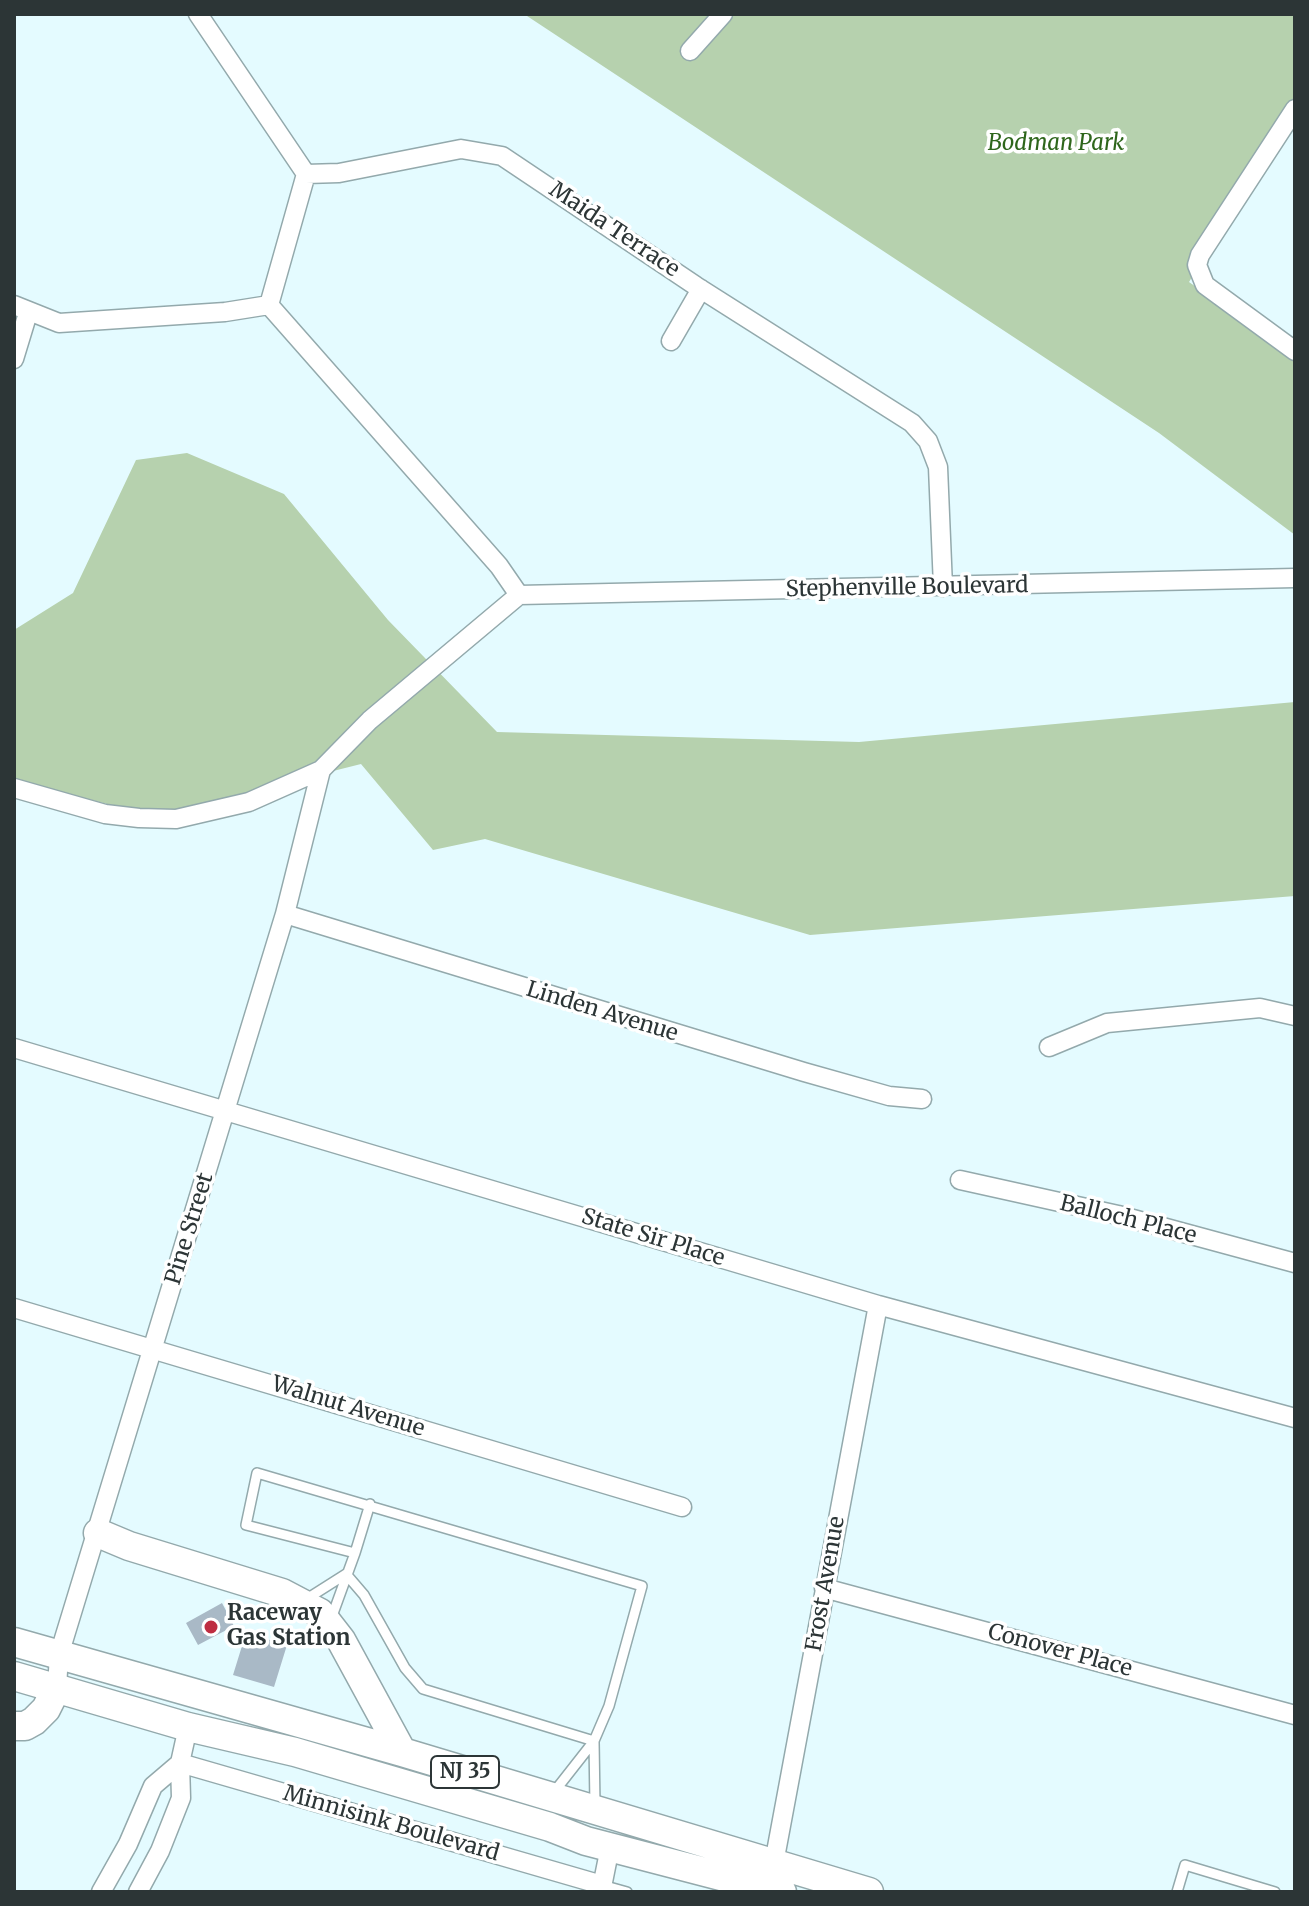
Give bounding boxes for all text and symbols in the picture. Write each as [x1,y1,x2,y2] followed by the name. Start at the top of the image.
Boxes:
[988,131,1124,157] park label: Bodman Park
[544,177,684,283] street label: Maida Terrace
[785,573,1029,603] street label: Stephenville Boulevard
[523,976,681,1048] street label: Linden Avenue
[161,1170,219,1288] street label: Pine Street
[1057,1190,1199,1250] street label: Balloch Place
[578,1204,728,1272] street label: State Sir Place
[268,1371,428,1443] street label: Walnut Avenue
[801,1514,851,1654] street label: Frost Avenue
[227,1601,350,1652] place label: Raceway Gas Station
[202,1618,220,1636] marker: Raceway Gas Station
[985,1619,1135,1683] street label: Conover Place
[431,1756,499,1788] road number: NJ 35
[280,1781,502,1867] street label: Minnisink Boulevard

